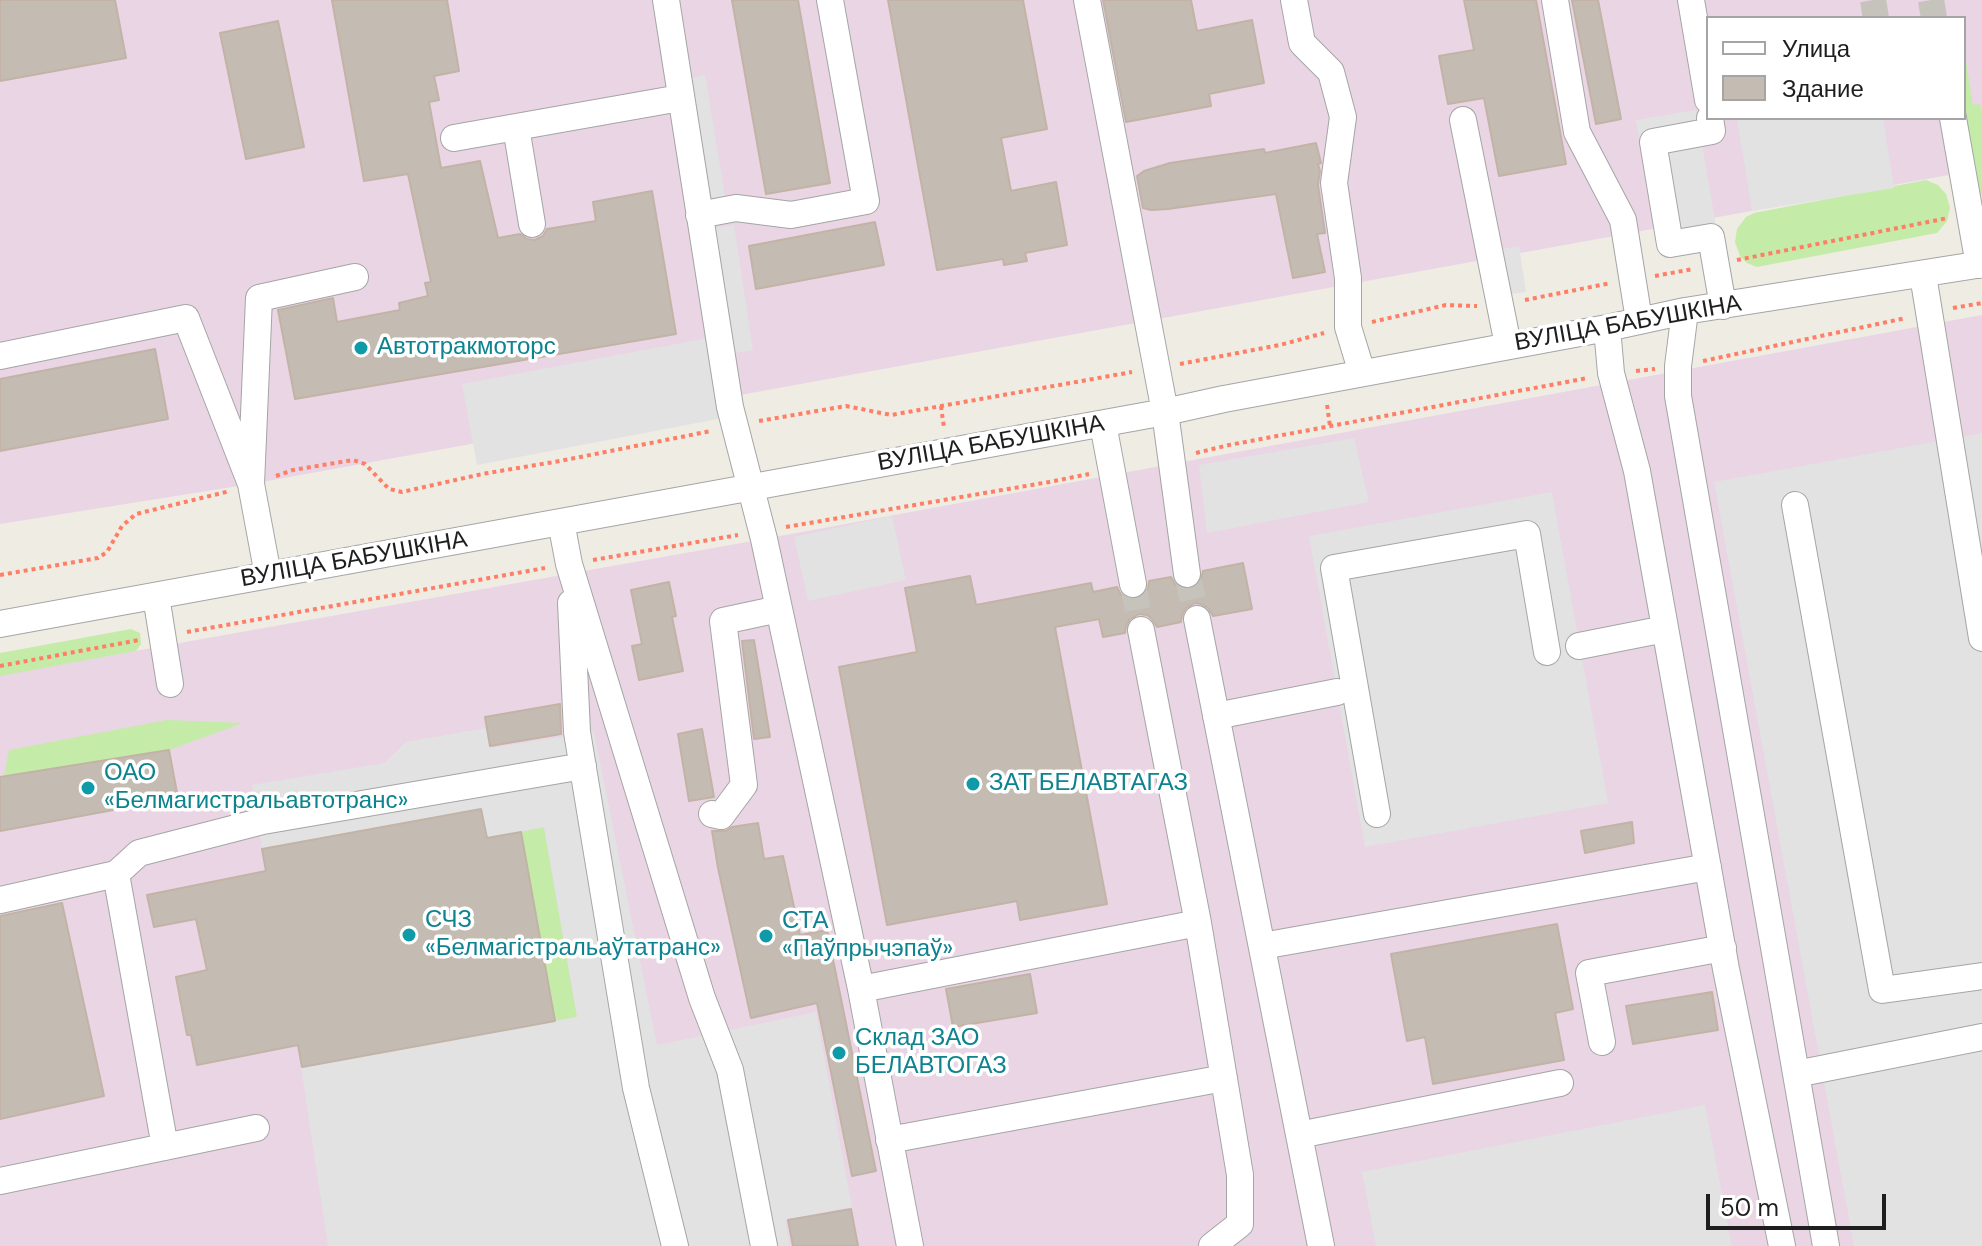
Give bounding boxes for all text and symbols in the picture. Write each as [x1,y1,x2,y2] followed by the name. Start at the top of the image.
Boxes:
[1706,16,1966,120] legend
[1782,33,1850,64] text: Улица
[1782,73,1864,104] text: Здание
[1512,290,1744,358] street label: ВУЛІЦА БАБУШКІНА
[377,334,556,362] place label: Автотракмоторс
[352,339,370,357] marker: Автотракмоторс
[875,410,1107,478] street label: ВУЛІЦА БАБУШКІНА
[238,526,470,594] street label: ВУЛІЦА БАБУШКІНА
[104,760,408,816] place label: ОАО «Белмагистральавтотранс»
[989,770,1188,798] place label: ЗАТ БЕЛАВТАГАЗ
[964,775,982,793] marker: ЗАТ БЕЛАВТАГАЗ
[79,779,97,797] marker: ОАО «Белмагистральавтотранс»
[425,907,721,963] place label: СЧЗ «Белмагістральаўтатранс»
[782,908,953,964] place label: СТА «Паўпрычэпаў»
[400,926,418,944] marker: СЧЗ «Белмагістральаўтатранс»
[757,927,775,945] marker: СТА «Паўпрычэпаў»
[855,1025,1007,1081] place label: Склад ЗАО БЕЛАВТОГАЗ
[830,1044,848,1062] marker: Склад ЗАО БЕЛАВТОГАЗ
[1710,1178,1890,1228] scale bar
[1720,1192,1779,1223] text: 50 m

